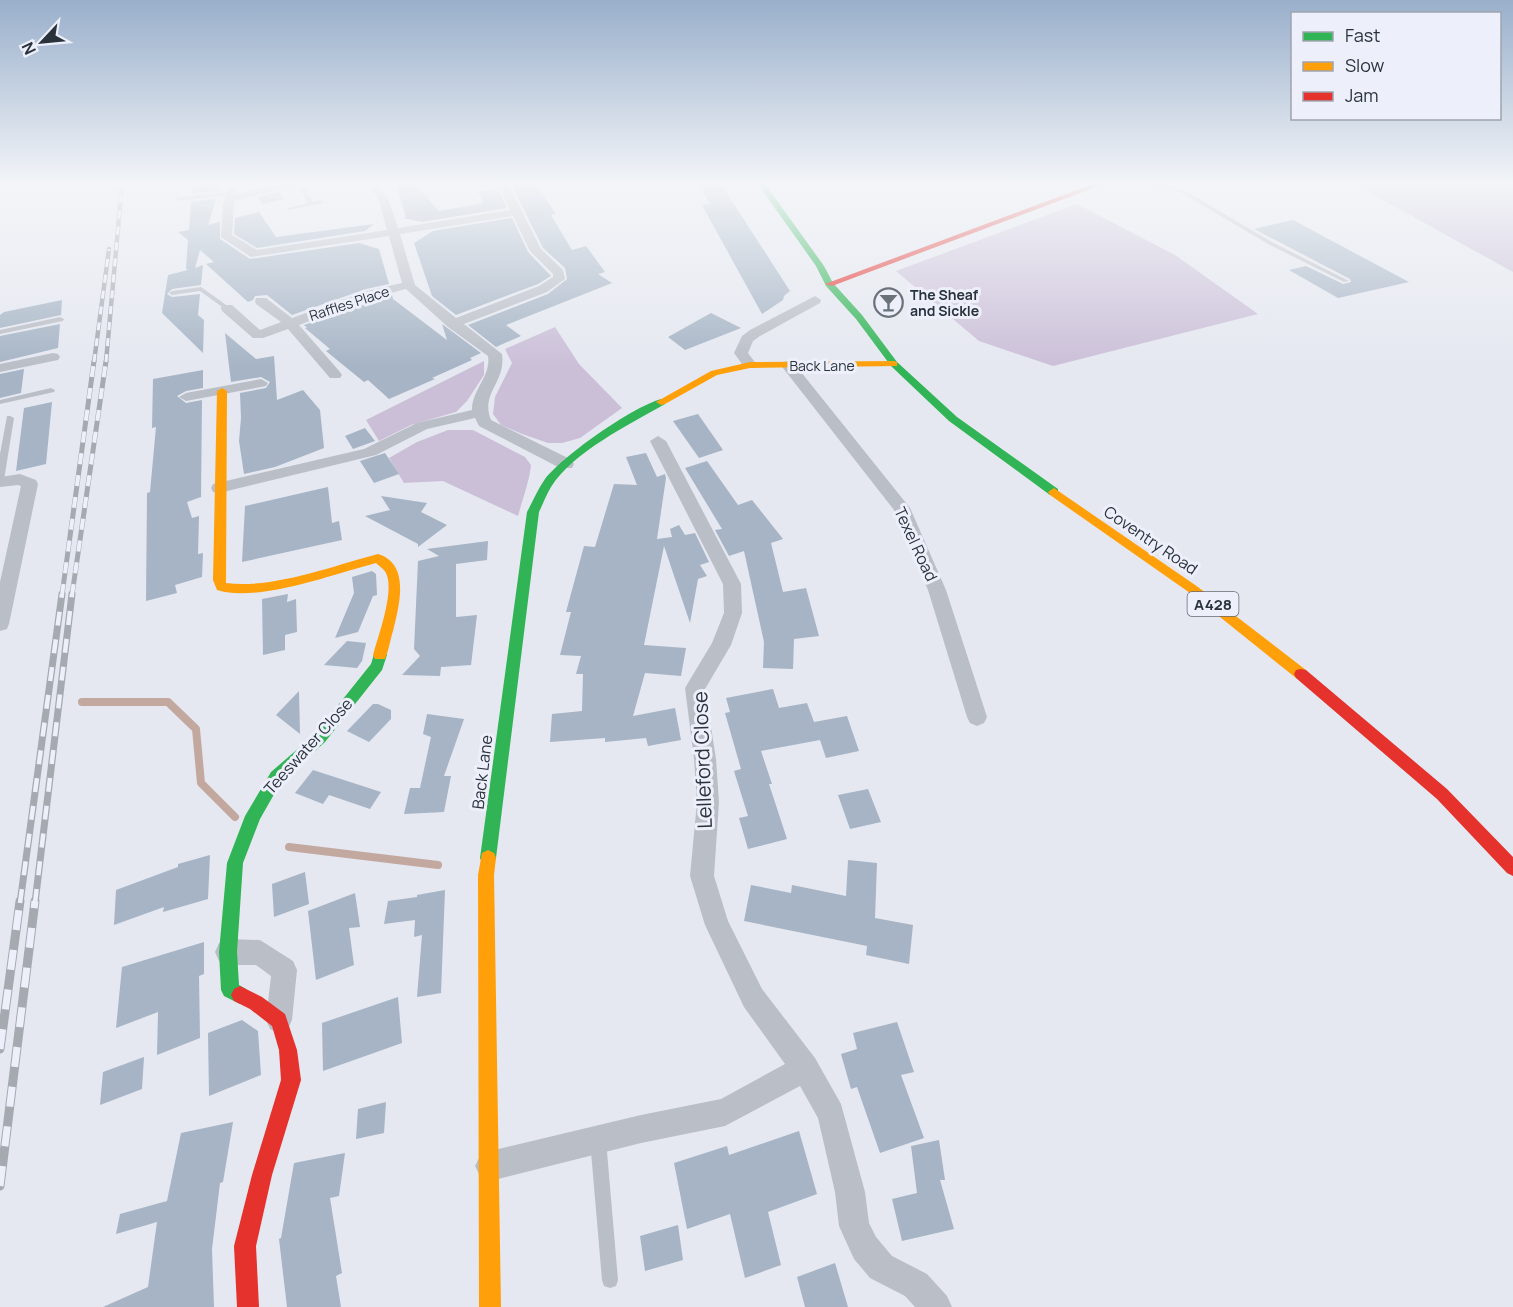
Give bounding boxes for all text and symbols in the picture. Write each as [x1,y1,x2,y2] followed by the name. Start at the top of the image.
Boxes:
[12,12,72,72] north arrow
[1291,12,1501,120] legend
[1345,23,1380,47] text: Fast
[16,39,41,59] text: N
[1345,53,1385,77] text: Slow
[1345,83,1379,107] text: Jam
[306,281,392,325] street label: Raffles Place
[910,285,979,320] place label: The Sheaf and Sickle
[873,286,905,318] bar icon: The Sheaf and Sickle
[789,356,855,375] street label: Back Lane
[1100,501,1202,579] street label: Coventry Road
[889,503,943,585] street label: Texel Road
[1188,592,1238,616] road number: A428
[686,691,718,829] street label: Lelleford Close
[259,693,357,799] street label: Teeswater Close
[467,734,497,810] street label: Back Lane

